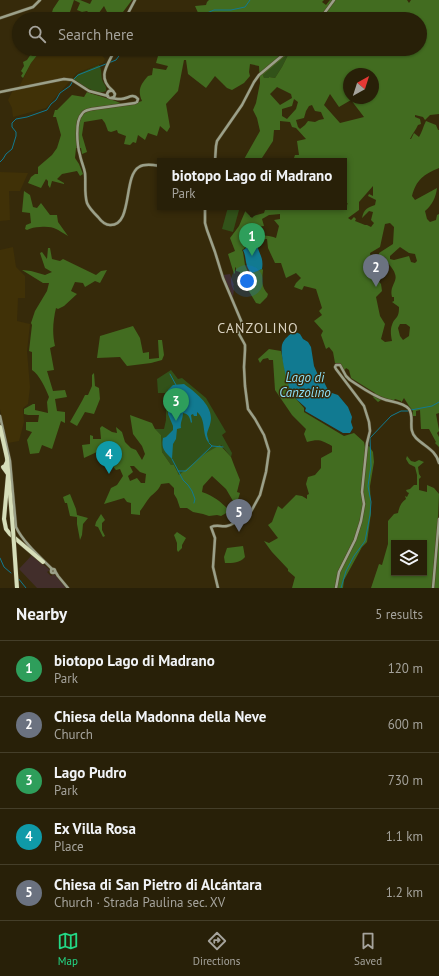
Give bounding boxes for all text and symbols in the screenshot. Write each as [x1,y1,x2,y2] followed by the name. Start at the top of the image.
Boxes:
[12,12,427,56] search box
[26,23,48,45] icon: search
[58,25,134,44] text: Search here
[343,68,379,104] north arrow
[157,158,347,210] popup
[172,166,332,185] text: biotopo Lago di Madrano
[172,185,196,202] text: Park
[239,223,265,256] pin: 1
[363,254,389,287] pin: 2
[237,271,257,291] your location
[217,319,299,337] district label: CANZOLINO
[279,369,331,401] water label: Lago di Canzolino
[163,388,189,421] pin: 3
[96,441,122,474] pin: 4
[226,499,252,532] pin: 5
[391,540,427,576] map controls
[391,540,427,576] button: layers
[16,603,67,625] text: Nearby
[375,606,423,623] text: 5 results
[54,651,215,670] text: biotopo Lago di Madrano
[25,660,33,677] text: 1
[388,660,423,677] text: 120 m
[54,670,78,687] text: Park
[54,707,266,726] text: Chiesa della Madonna della Neve
[25,716,33,733] text: 2
[388,716,423,733] text: 600 m
[54,726,93,743] text: Church
[54,763,127,782] text: Lago Pudro
[25,772,33,789] text: 3
[388,772,423,789] text: 730 m
[54,782,78,799] text: Park
[54,819,136,838] text: Ex Villa Rosa
[25,828,33,845] text: 4
[386,828,423,845] text: 1.1 km
[54,838,84,855] text: Place
[54,875,262,894] text: Chiesa di San Pietro di Alcántara
[25,884,33,901] text: 5
[386,884,423,901] text: 1.2 km
[54,894,225,911] text: Church · Strada Paulina sec. XV
[57,930,79,968] tab: Map
[193,930,240,968] tab: Directions
[354,930,382,968] tab: Saved

